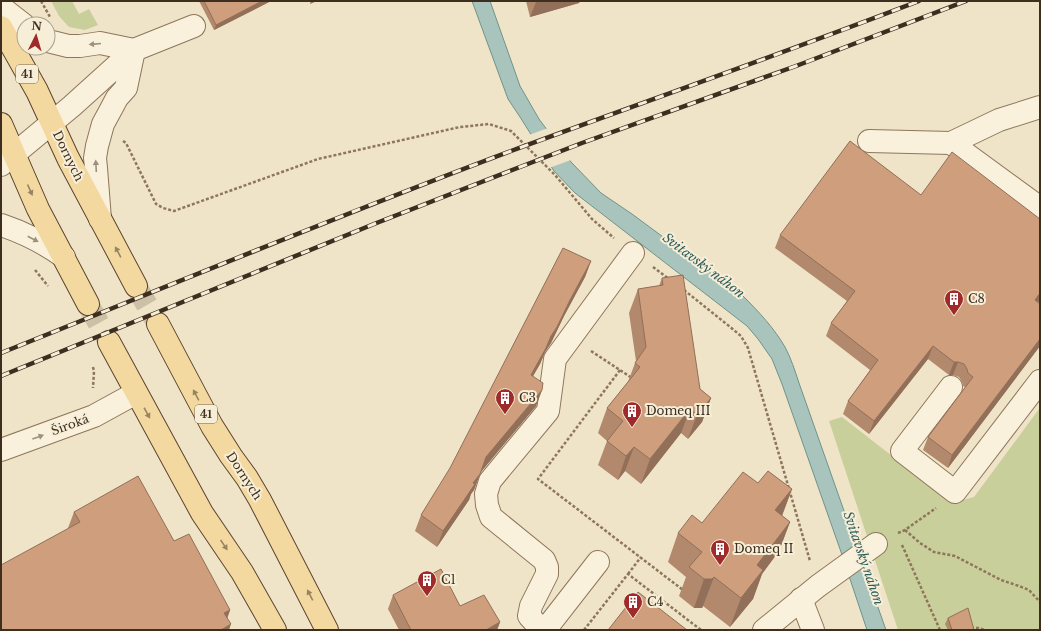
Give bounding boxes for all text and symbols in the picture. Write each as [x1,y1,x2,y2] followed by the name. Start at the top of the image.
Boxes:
[16,16,56,56] north arrow
[31,19,43,34] text: N
[89,40,102,47] one-way arrow
[16,65,38,83] road number: 41
[50,128,87,183] street label: Dornych
[92,160,99,172] one-way arrow
[27,185,33,197] one-way arrow
[659,229,748,302] water label: Svitavský náhon
[27,236,39,243] one-way arrow
[115,246,122,258] one-way arrow
[943,288,965,316] building icon: C8
[968,291,985,306] place label: C8
[494,387,516,415] building icon: C3
[193,389,199,401] one-way arrow
[519,390,536,405] place label: C3
[621,400,643,428] building icon: Domeq III
[646,403,710,418] place label: Domeq III
[195,405,217,423] road number: 41
[144,408,151,419] one-way arrow
[48,410,91,438] street label: Široká
[32,433,44,439] one-way arrow
[223,449,265,503] street label: Dornych
[840,509,888,607] water label: Svitavský náhon
[709,538,731,566] building icon: Domeq II
[220,540,228,550] one-way arrow
[734,541,793,556] place label: Domeq II
[416,569,438,597] building icon: C1
[441,572,456,587] place label: C1
[306,590,313,601] one-way arrow
[622,591,644,619] building icon: C4
[647,594,664,609] place label: C4

